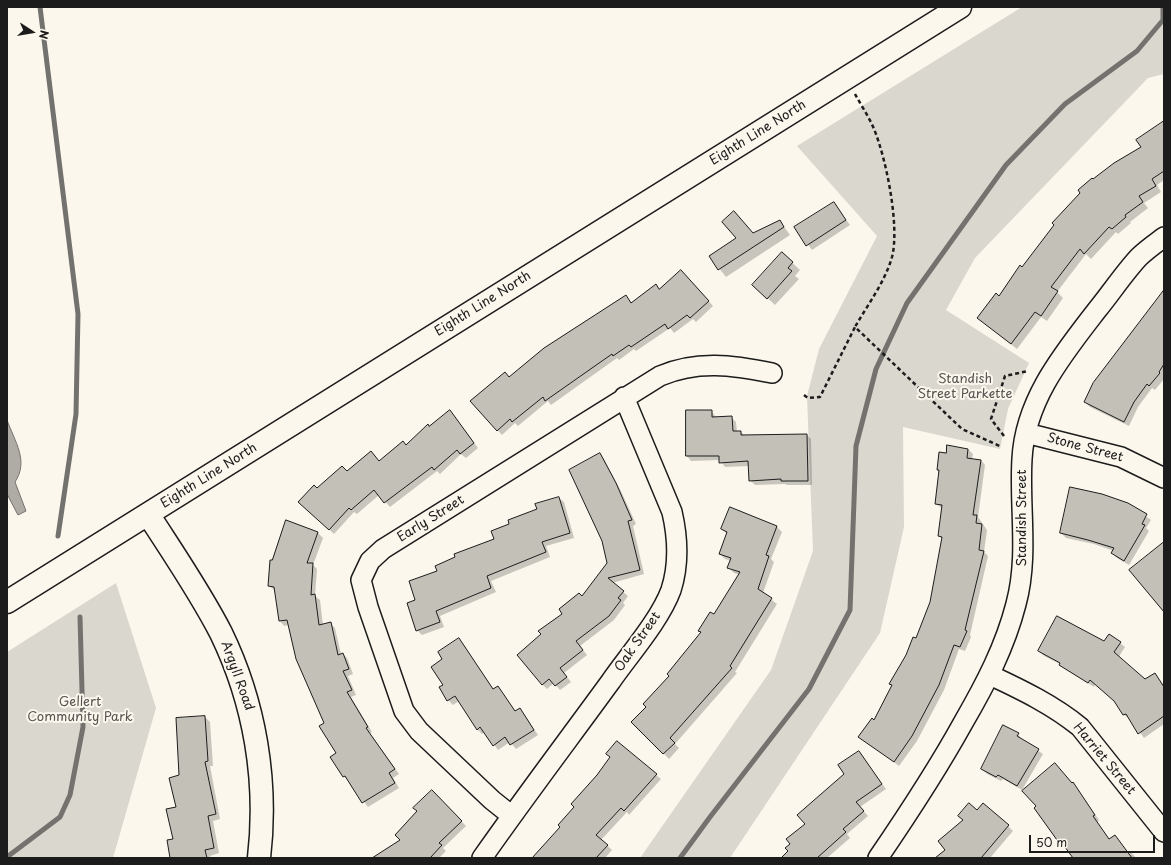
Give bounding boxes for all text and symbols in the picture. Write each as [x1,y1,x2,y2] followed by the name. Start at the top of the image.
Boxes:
[12,12,52,52] north arrow
[35,29,53,41] text: N
[707,97,809,169] street label: Eighth Line North
[432,268,534,340] street label: Eighth Line North
[918,371,1012,402] park label: Standish Street Parkette
[1045,430,1125,466] street label: Stone Street
[158,440,260,512] street label: Eighth Line North
[1014,469,1030,567] street label: Standish Street
[395,492,467,546] street label: Early Street
[612,609,664,675] street label: Oak Street
[217,639,257,713] street label: Argyll Road
[27,694,133,725] park label: Gellert Community Park
[1069,720,1139,798] street label: Harriet Street
[1031,827,1157,853] scale bar
[1036,833,1067,851] text: 50 m

